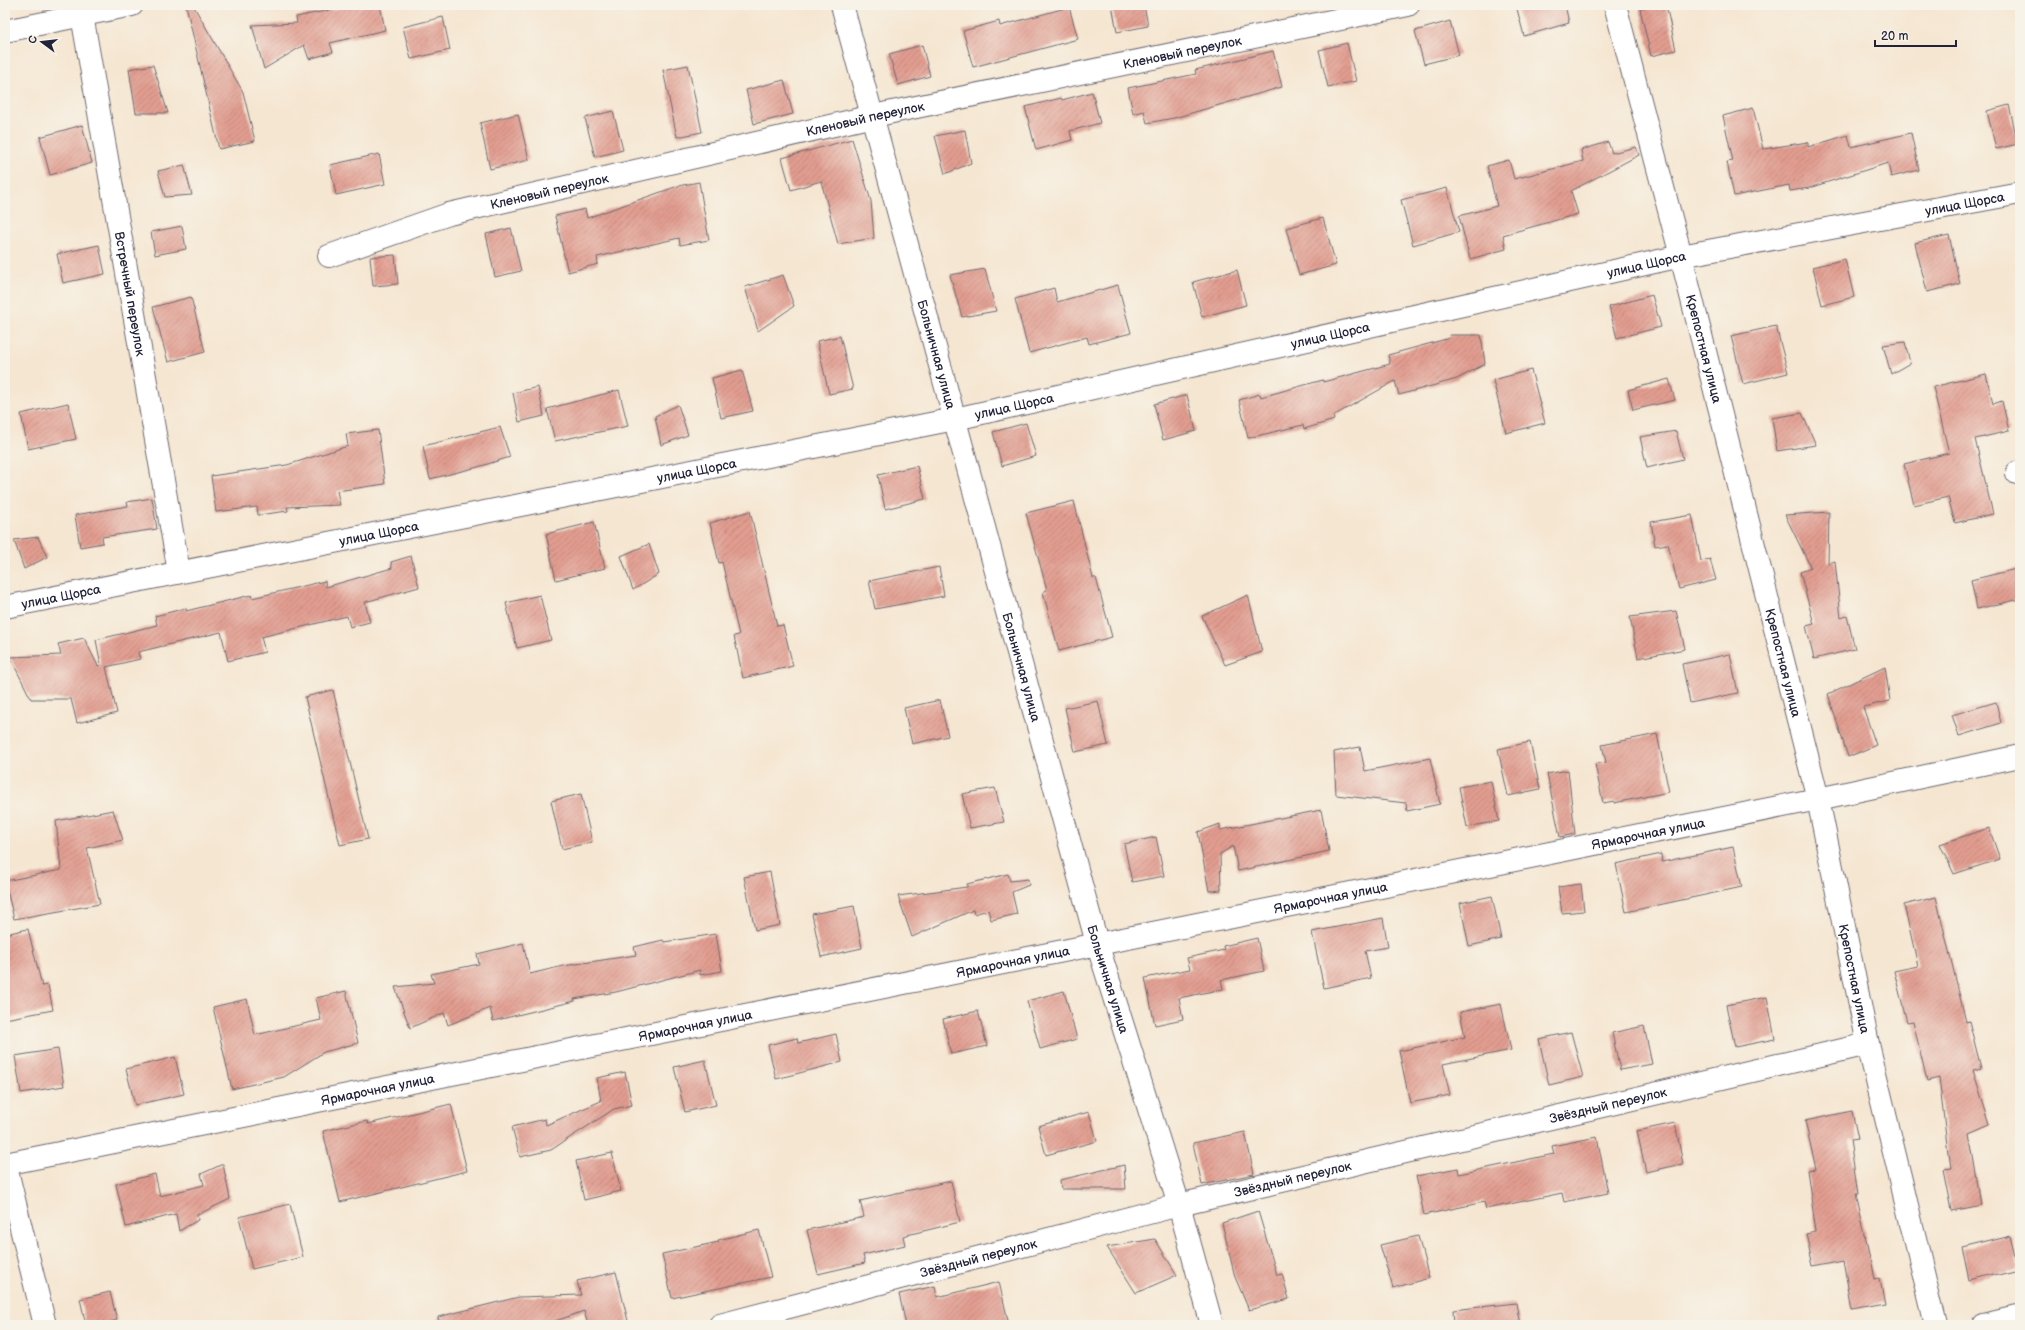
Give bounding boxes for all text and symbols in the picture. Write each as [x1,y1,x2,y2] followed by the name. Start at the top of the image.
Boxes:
[22,22,62,62] north arrow
[1875,22,1956,48] scale bar
[1881,29,1908,44] text: 20 m
[1122,33,1243,73] street label: Кленовый переулок
[26,34,40,45] text: С
[804,99,926,140] street label: Кленовый переулок
[489,170,610,213] street label: Кленовый переулок
[1924,189,2006,219] street label: улица Щорса
[111,230,148,358] street label: Встречный переулок
[1606,248,1688,281] street label: улица Щорса
[1682,293,1725,405] street label: Крепостная улица
[914,298,959,411] street label: Больничная улица
[1289,319,1372,352] street label: улица Щорса
[973,390,1056,423] street label: улица Щорса
[656,455,738,487] street label: улица Щорса
[338,518,420,550] street label: улица Щорса
[20,581,102,613] street label: улица Щорса
[1761,607,1804,719] street label: Крепостная улица
[998,611,1044,724] street label: Больничная улица
[1590,815,1707,853] street label: Ярмарочная улица
[1272,879,1389,917] street label: Ярмарочная улица
[1083,923,1132,1036] street label: Больничная улица
[1835,923,1873,1035] street label: Крепостная улица
[955,943,1071,981] street label: Ярмарочная улица
[637,1007,754,1045] street label: Ярмарочная улица
[320,1071,436,1109] street label: Ярмарочная улица
[1548,1084,1669,1127] street label: Звёздный переулок
[1233,1158,1353,1201] street label: Звёздный переулок
[919,1236,1039,1281] street label: Звёздный переулок

